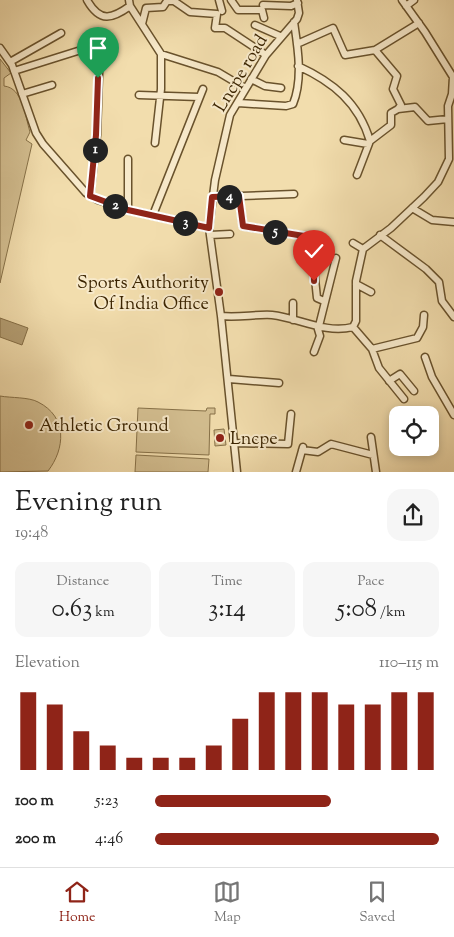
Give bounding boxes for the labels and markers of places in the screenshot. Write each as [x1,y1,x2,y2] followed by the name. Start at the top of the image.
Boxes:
[77,27,119,78] pin
[82,138,108,162] pin: 1
[216,184,242,210] pin: 4
[102,194,128,218] pin: 2
[172,210,198,236] pin: 3
[262,220,288,244] pin: 5
[293,230,335,281] pin
[77,271,209,318] place label: Sports Authority Of India Office
[213,286,225,298] marker: Sports Authority Of India Office
[39,414,169,440] place label: Athletic Ground
[23,419,35,431] marker: Athletic Ground
[230,427,278,453] place label: Lncpe
[214,432,226,444] marker: Lncpe

